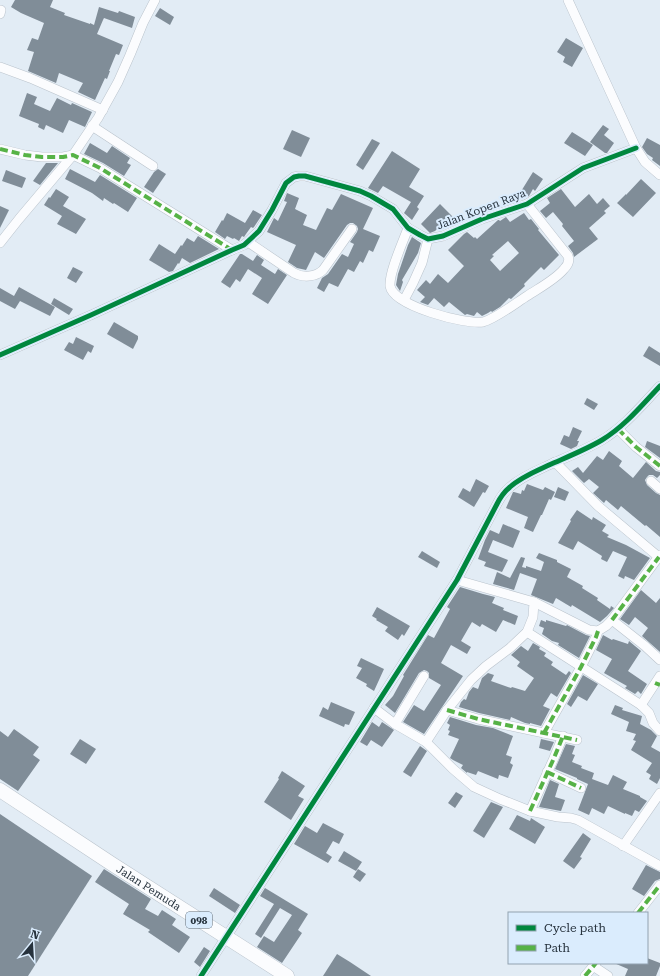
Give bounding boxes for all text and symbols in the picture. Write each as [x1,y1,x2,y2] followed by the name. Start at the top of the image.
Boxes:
[435,186,528,232] street label: Jalan Kopen Raya
[114,863,183,913] street label: Jalan Pemuda
[186,912,212,928] road number: 098
[508,912,648,964] legend
[544,921,606,935] text: Cycle path
[12,924,52,964] north arrow
[29,927,41,943] text: N
[544,941,570,955] text: Path

